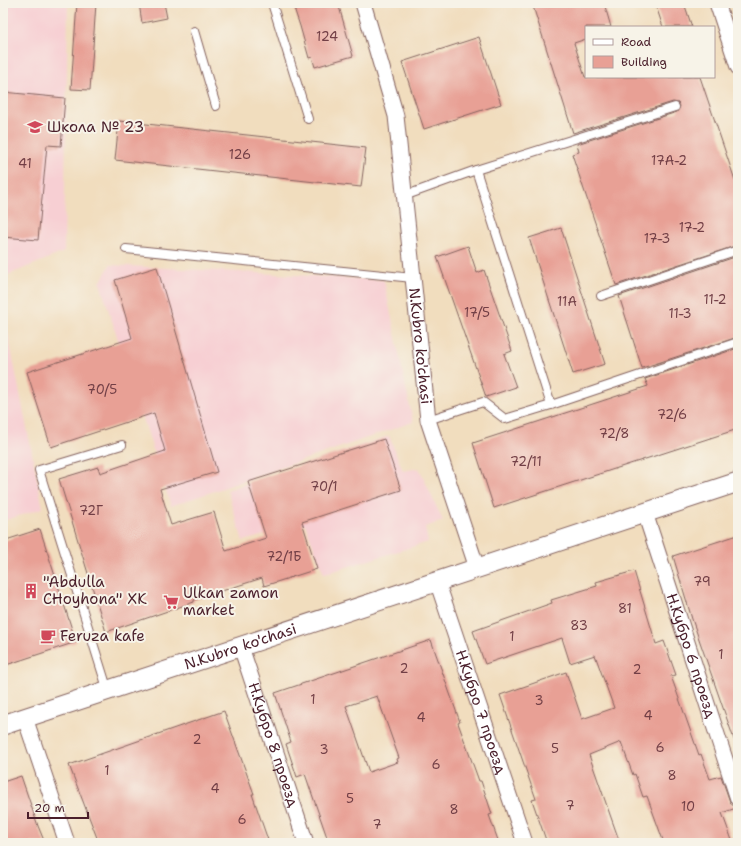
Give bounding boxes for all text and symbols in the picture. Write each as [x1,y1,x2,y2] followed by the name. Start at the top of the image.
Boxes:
[585,26,715,78] legend
[316,28,338,45] house number: 124
[621,34,652,50] text: Road
[621,54,667,70] text: Building
[47,117,144,137] place label: Школа № 23
[26,118,44,136] school or university icon: Школа № 23
[229,146,251,163] house number: 126
[651,152,687,169] house number: 17А-2
[18,155,32,172] house number: 41
[679,219,705,236] house number: 17-2
[644,230,670,247] house number: 17-3
[404,287,436,405] street label: N.Kubro ko'chasi
[704,291,726,308] house number: 11-2
[557,293,577,310] house number: 11А
[464,304,490,321] house number: 17/5
[668,305,692,322] house number: 11-3
[87,381,117,398] house number: 70/5
[657,406,687,423] house number: 72/6
[599,425,629,442] house number: 72/8
[510,453,542,470] house number: 72/11
[310,478,338,495] house number: 70/1
[79,502,103,519] house number: 72Г
[266,548,302,565] house number: 72/1Б
[43,572,147,609] place label: "Abdulla CHoyhona" XK
[693,573,711,590] house number: 79
[22,582,40,600] building icon: "Abdulla CHoyhona" XK
[183,583,278,620] place label: Ulkan zamon market
[662,591,721,721] street label: Н.Кубро 6 проезд
[162,593,180,611] supermarket icon: Ulkan zamon market
[618,600,632,617] house number: 81
[570,617,588,634] house number: 83
[182,619,299,674] street label: N.Kubro ko'chasi
[60,626,145,646] place label: Feruza kafe
[39,627,57,645] cafe icon: Feruza kafe
[509,628,515,645] house number: 1
[718,646,724,663] house number: 1
[451,647,511,777] street label: Н.Кубро 7 проезд
[399,660,409,677] house number: 2
[632,661,642,678] house number: 2
[243,680,304,810] street label: Н.Кубро 8 проезд
[310,691,316,708] house number: 1
[534,692,544,709] house number: 3
[643,707,653,724] house number: 4
[416,709,426,726] house number: 4
[192,731,202,748] house number: 2
[655,739,665,756] house number: 6
[551,740,559,757] house number: 5
[319,741,329,758] house number: 3
[431,756,441,773] house number: 6
[104,762,110,779] house number: 1
[667,767,677,784] house number: 8
[210,780,220,797] house number: 4
[346,790,354,807] house number: 5
[28,794,88,820] scale bar
[565,797,575,814] house number: 7
[681,798,695,815] house number: 10
[34,800,65,816] text: 20 m
[449,801,459,818] house number: 8
[237,811,247,828] house number: 6
[372,816,382,833] house number: 7

